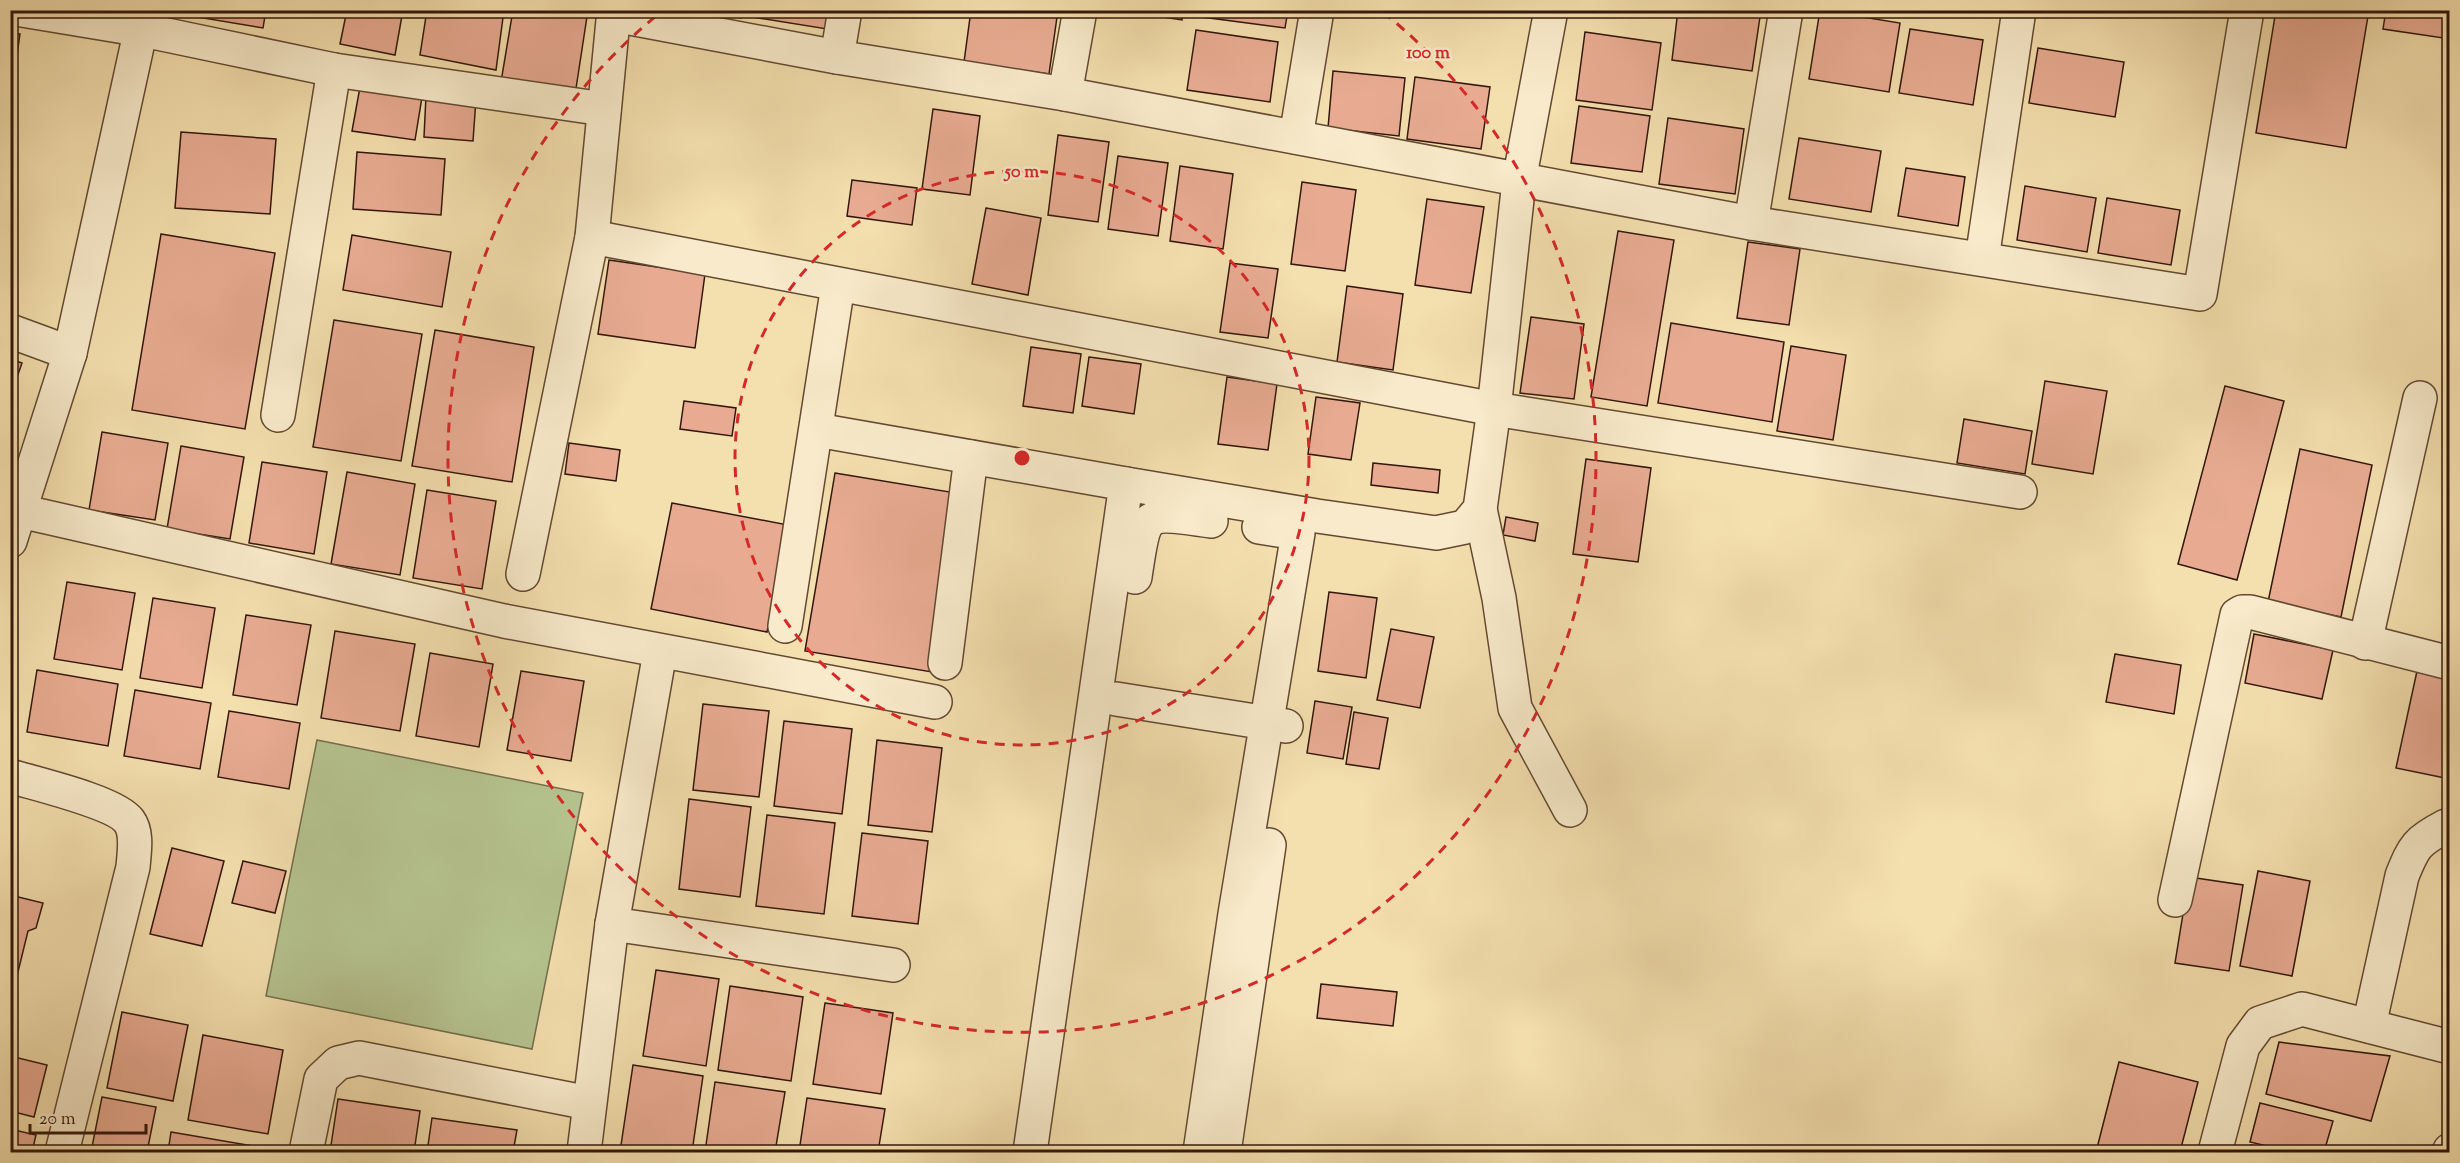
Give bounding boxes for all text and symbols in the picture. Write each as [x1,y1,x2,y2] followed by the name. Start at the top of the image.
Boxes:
[1406,41,1450,67] text: 100 m
[1003,160,1039,186] text: 50 m
[1012,448,1032,468] centre of rings
[30,1097,146,1135] scale bar
[39,1107,76,1133] text: 20 m

